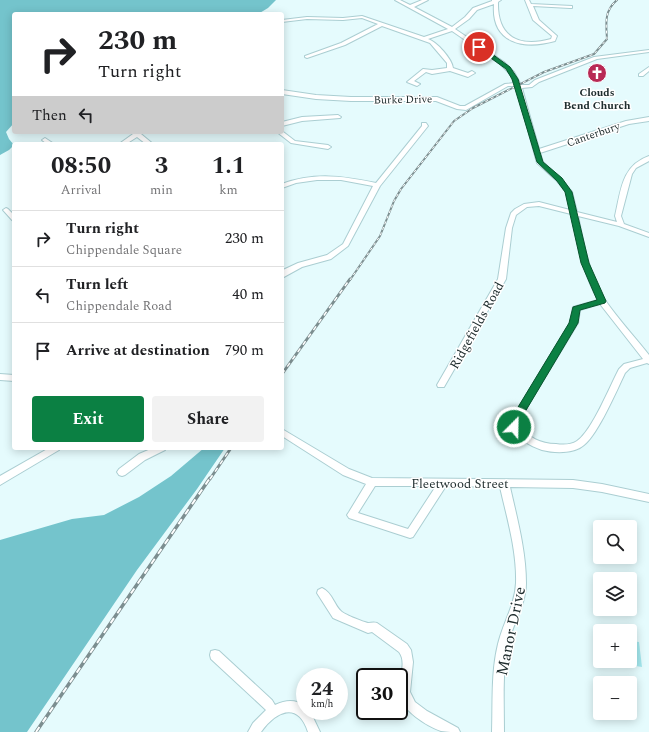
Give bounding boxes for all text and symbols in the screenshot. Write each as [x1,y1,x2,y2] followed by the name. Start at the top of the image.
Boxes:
[98,19,177,62] text: 230 m
[32,28,84,80] icon: right
[462,30,496,64] pin
[468,36,490,58] icon: arrive
[98,58,181,85] text: Turn right
[586,62,608,84] church icon: Clouds Bend Church
[563,84,631,114] place label: Clouds Bend Church
[374,90,433,109] street label: Burke Drive
[32,104,67,127] text: Then
[75,104,97,126] icon: left
[564,117,623,152] street label: Canterbury
[51,148,111,184] text: 08:50
[155,148,168,184] text: 3
[212,148,245,184] text: 1.1
[61,180,101,200] text: Arrival
[150,180,173,200] text: min
[219,180,238,200] text: km
[66,217,139,240] text: Turn right
[225,227,264,250] text: 230 m
[32,228,54,250] icon: right
[66,240,182,260] text: Chippendale Square
[66,273,128,296] text: Turn left
[445,278,509,373] street label: Ridgefields Road
[232,283,264,306] text: 40 m
[32,284,54,306] icon: left
[66,296,172,316] text: Chippendale Road
[66,339,210,362] text: Arrive at destination
[225,339,264,362] text: 790 m
[32,340,54,362] icon: arrive
[32,396,144,442] button: Exit
[152,396,264,442] button: Share
[493,406,535,448] position arrow
[411,474,509,494] street label: Fleetwood Street
[593,520,637,720] map controls
[593,520,637,564] button: search
[593,572,637,616] button: layers
[490,584,532,678] street label: Manor Drive
[593,624,637,668] button: +
[356,668,408,720] speed limit sign: 30
[311,674,333,704] text: 24
[593,676,637,720] button: −
[311,696,333,712] text: km/h

